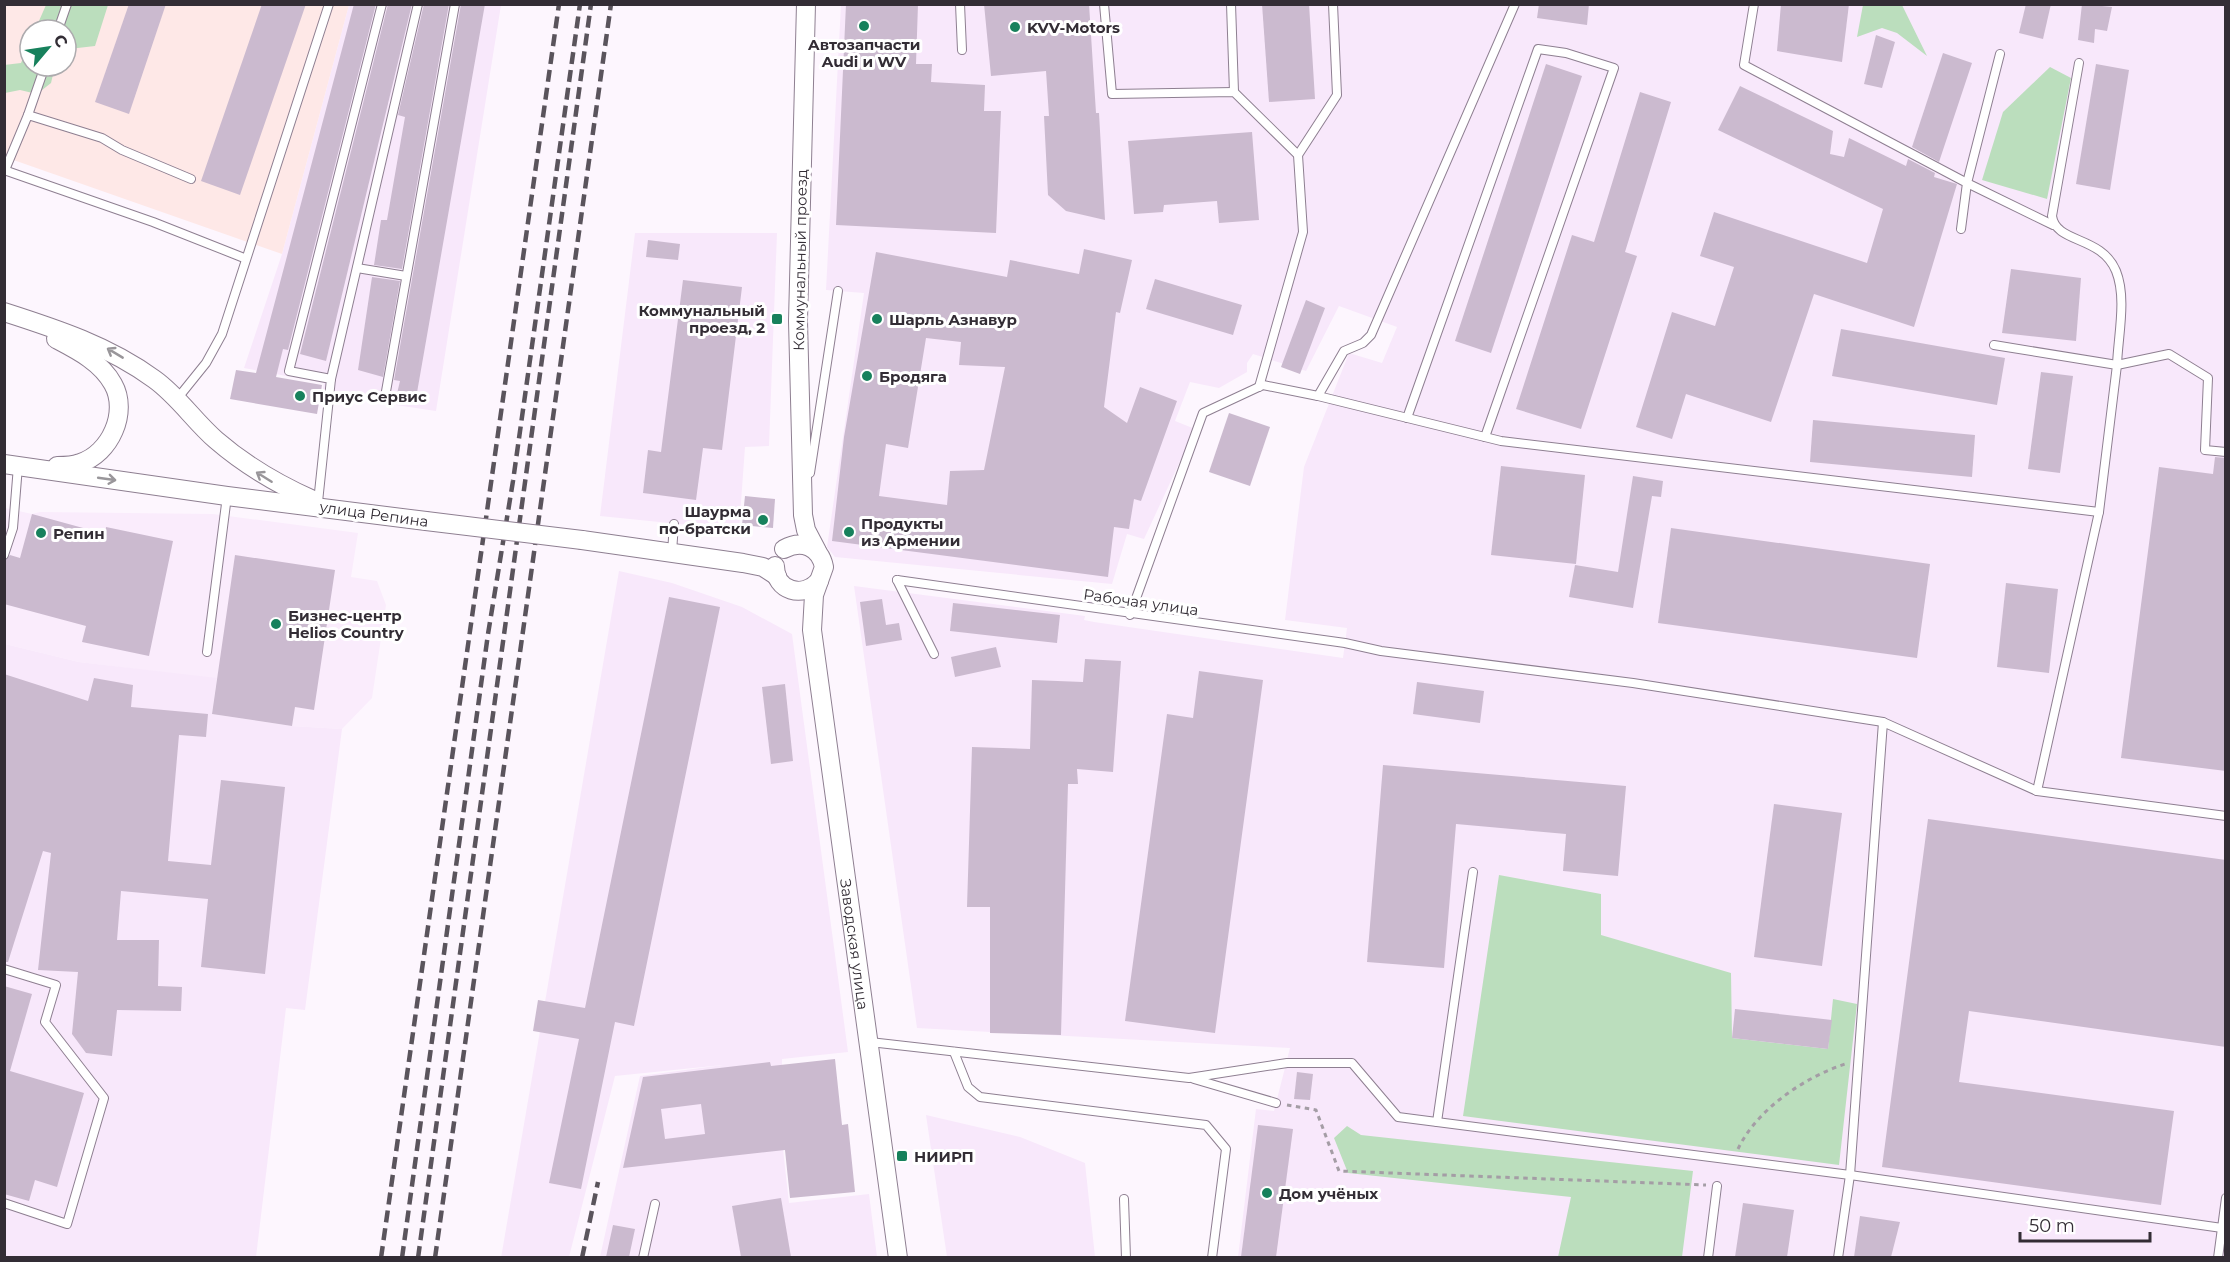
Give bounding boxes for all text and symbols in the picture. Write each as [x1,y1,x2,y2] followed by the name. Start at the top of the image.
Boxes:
[18,18,78,78] north arrow
[1027,18,1120,37] place label: KVV-Motors
[857,19,871,33] marker: Автозапчасти Audi и WV
[1008,20,1022,34] marker: KVV-Motors
[50,31,72,51] text: С
[808,35,920,71] place label: Автозапчасти Audi и WV
[789,169,811,351] street label: Коммунальный проезд
[638,301,765,337] place label: Коммунальный проезд, 2
[889,310,1017,329] place label: Шарль Азнавур
[770,312,784,326] marker: Коммунальный проезд, 2
[870,312,884,326] marker: Шарль Азнавур
[107,347,124,359] one-way arrow
[879,367,947,386] place label: Бродяга
[860,369,874,383] marker: Бродяга
[312,387,427,406] place label: Приус Сервис
[293,389,307,403] marker: Приус Сервис
[256,470,273,483] one-way arrow
[96,474,116,485] one-way arrow
[317,497,430,531] street label: улица Репина
[659,502,751,538] place label: Шаурма по-братски
[756,513,770,527] marker: Шаурма по-братски
[861,514,960,550] place label: Продукты из Армении
[53,524,105,543] place label: Репин
[842,525,856,539] marker: Продукты из Армении
[34,526,48,540] marker: Репин
[1082,585,1200,619] street label: Рабочая улица
[288,606,405,642] place label: Бизнес-центр Helios Country
[269,617,283,631] marker: Бизнес-центр Helios Country
[837,877,873,1011] street label: Заводская улица
[914,1147,974,1166] place label: НИИРП
[895,1149,909,1163] marker: НИИРП
[1279,1184,1378,1203] place label: Дом учёных
[1260,1186,1274,1200] marker: Дом учёных
[2020,1205,2150,1243] scale bar
[2029,1215,2075,1237] text: 50 m

